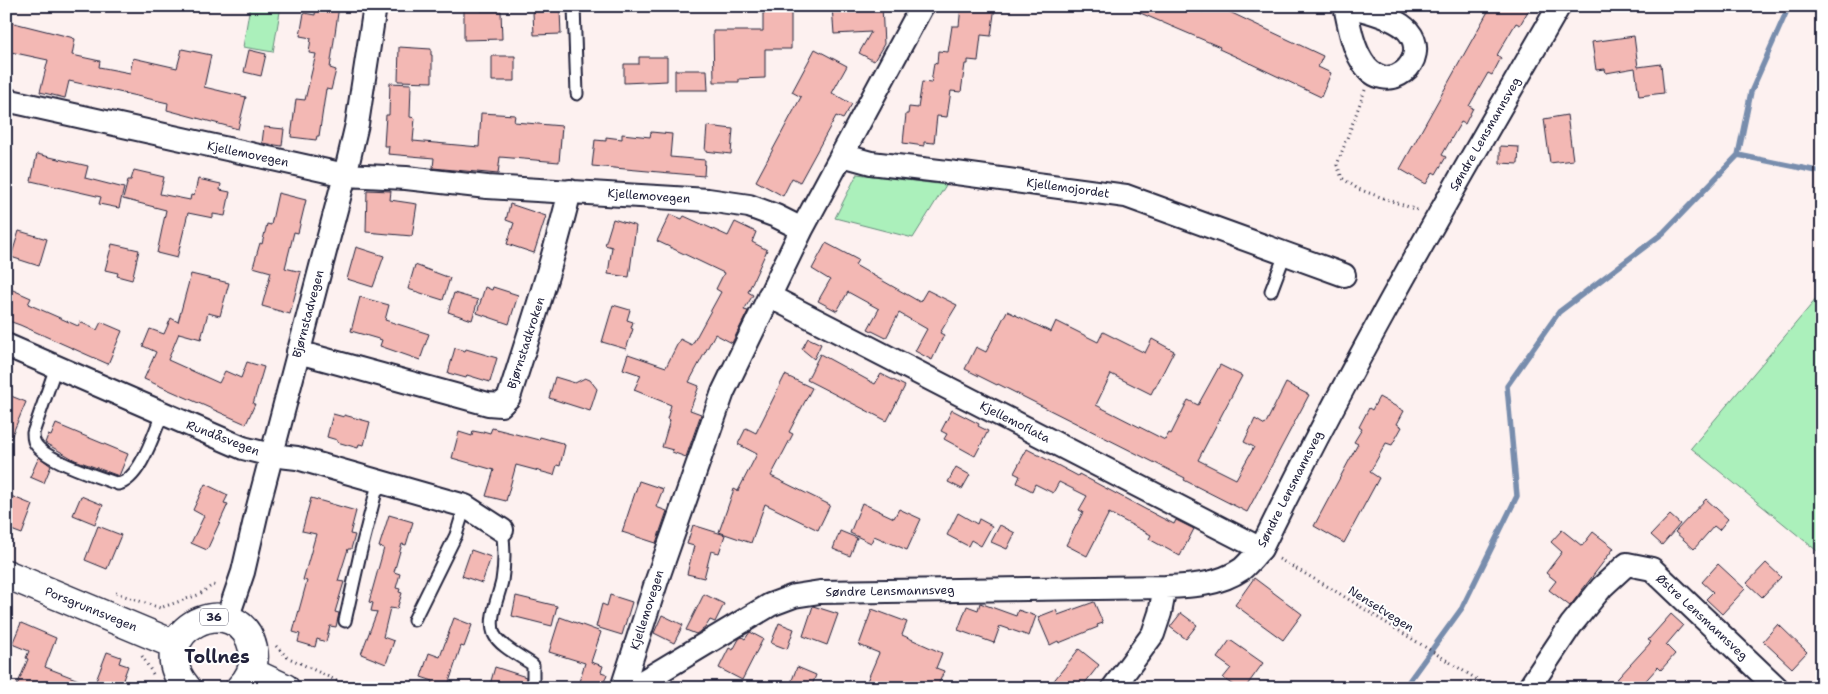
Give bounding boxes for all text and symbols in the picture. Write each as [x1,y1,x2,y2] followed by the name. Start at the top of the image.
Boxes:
[1446,74,1524,194] street label: Søndre Lensmannsveg
[206,138,290,170] street label: Kjellemovegen
[1025,174,1111,202] street label: Kjellemojordet
[607,185,691,207] street label: Kjellemovegen
[289,268,327,360] street label: Bjørnstadvegen
[504,295,548,391] street label: Bjørnstadkroken
[977,397,1053,447] street label: Kjellemoflata
[184,417,262,459] street label: Rundåsvegen
[1254,428,1326,550] street label: Søndre Lensmannsveg
[627,568,667,652] street label: Kjellemovegen
[1653,570,1751,664] street label: Østre Lensmannsveg
[825,582,955,600] street label: Søndre Lensmannsveg
[1345,582,1417,636] street label: Nensetvegen
[42,583,140,635] street label: Porsgrunnsvegen
[200,608,228,626] road number: 36
[184,645,250,669] district label: Tollnes

